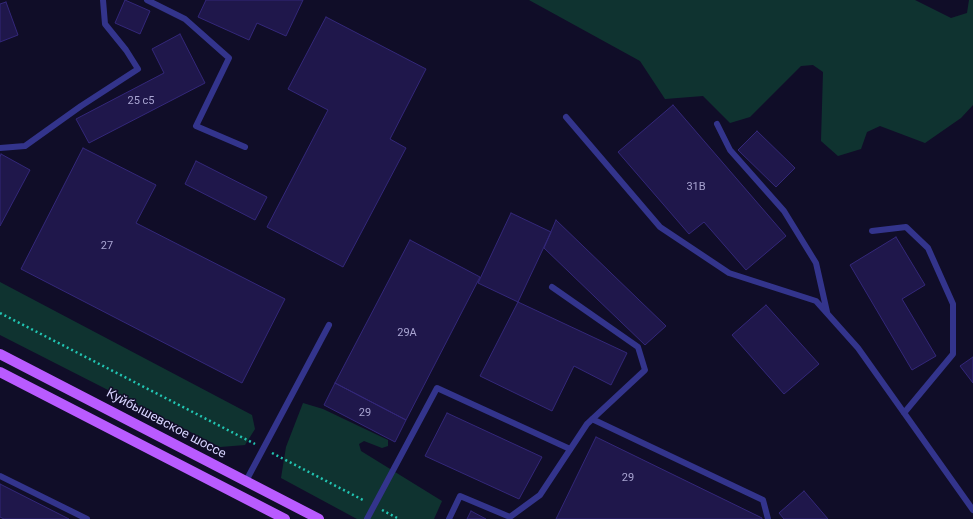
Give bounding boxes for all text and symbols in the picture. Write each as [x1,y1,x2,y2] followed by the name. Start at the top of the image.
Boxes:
[127,94,155,108] house number: 25 с5
[686,180,706,194] house number: 31В
[101,239,113,253] house number: 27
[397,326,417,340] house number: 29А
[103,386,229,462] street label: Куйбышевское шоссе
[359,406,371,420] house number: 29
[622,471,634,485] house number: 29

